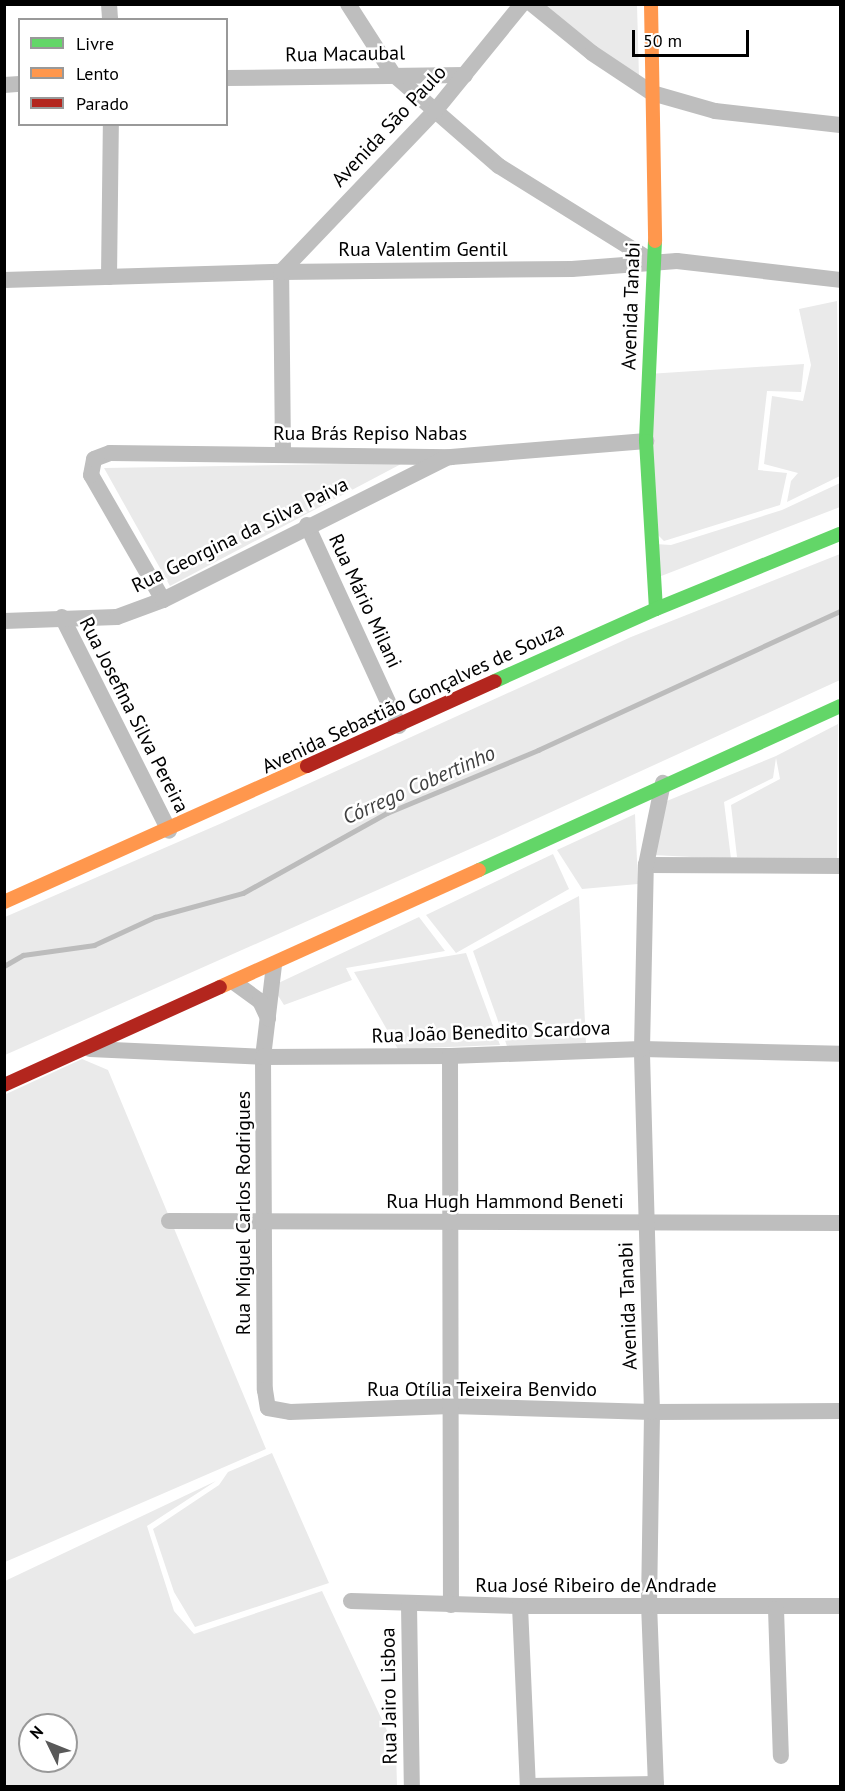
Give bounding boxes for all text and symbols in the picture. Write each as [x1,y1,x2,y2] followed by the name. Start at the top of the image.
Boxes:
[18,18,228,126] legend
[635,18,752,56] scale bar
[643,29,682,52] text: 50 m
[76,32,114,55] text: Livre
[285,41,405,67] street label: Rua Macaubal
[327,60,451,192] street label: Avenida São Paulo
[76,62,119,85] text: Lento
[76,92,129,115] text: Parado
[338,237,508,261] street label: Rua Valentim Gentil
[617,241,645,371] street label: Avenida Tanabi
[273,421,467,445] street label: Rua Brás Repiso Nabas
[128,472,352,598] street label: Rua Georgina da Silva Paiva
[323,530,407,672] street label: Rua Mário Milani
[74,613,194,817] street label: Rua Josefina Silva Pereira
[258,617,568,779] street label: Avenida Sebastião Gonçalves de Souza
[339,740,499,830] water label: Córrego Cobertinho
[371,1016,611,1048] street label: Rua João Benedito Scardova
[231,1091,255,1335] street label: Rua Miguel Carlos Rodrigues
[386,1189,624,1213] street label: Rua Hugh Hammond Beneti
[614,1241,642,1371] street label: Avenida Tanabi
[367,1377,597,1401] street label: Rua Otília Teixeira Benvido
[475,1573,717,1597] street label: Rua José Ribeiro de Andrade
[376,1627,402,1765] street label: Rua Jairo Lisboa
[18,1713,78,1773] north arrow
[25,1721,47,1743] text: N

